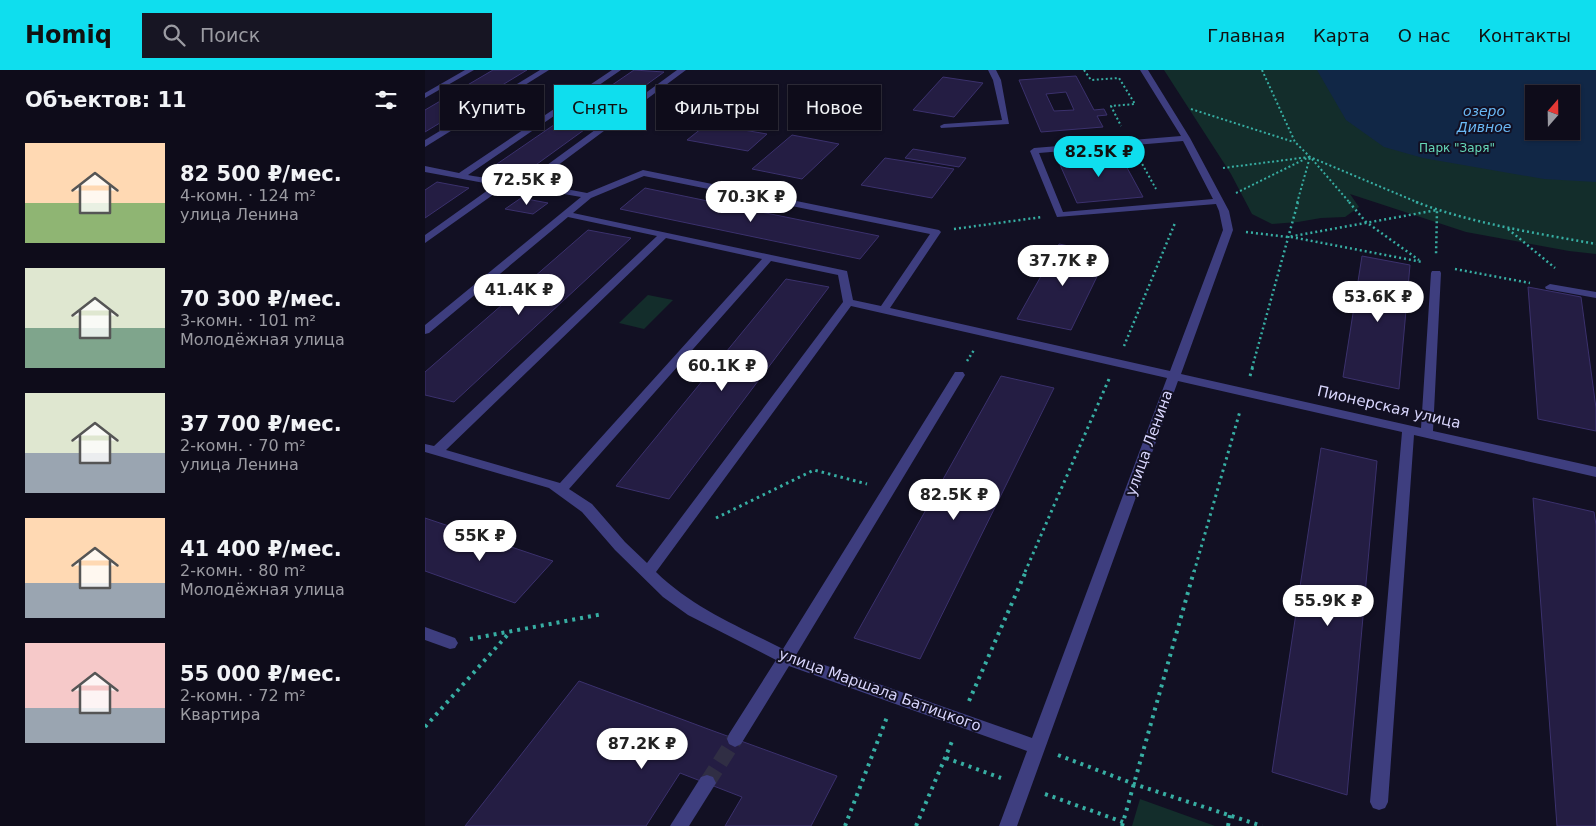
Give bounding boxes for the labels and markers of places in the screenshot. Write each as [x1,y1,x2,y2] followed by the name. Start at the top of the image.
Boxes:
[1053,136,1145,178] pin: 82.5K ₽
[481,164,573,206] pin: 72.5K ₽
[705,180,797,223] pin: 70.3K ₽
[1017,244,1109,287] pin: 37.7K ₽
[473,274,565,316] pin: 41.4K ₽
[1332,280,1424,323] pin: 53.6K ₽
[676,350,768,392] pin: 60.1K ₽
[908,478,1000,521] pin: 82.5K ₽
[445,520,515,562] pin: 55K ₽
[1282,584,1374,627] pin: 55.9K ₽
[596,728,688,770] pin: 87.2K ₽

